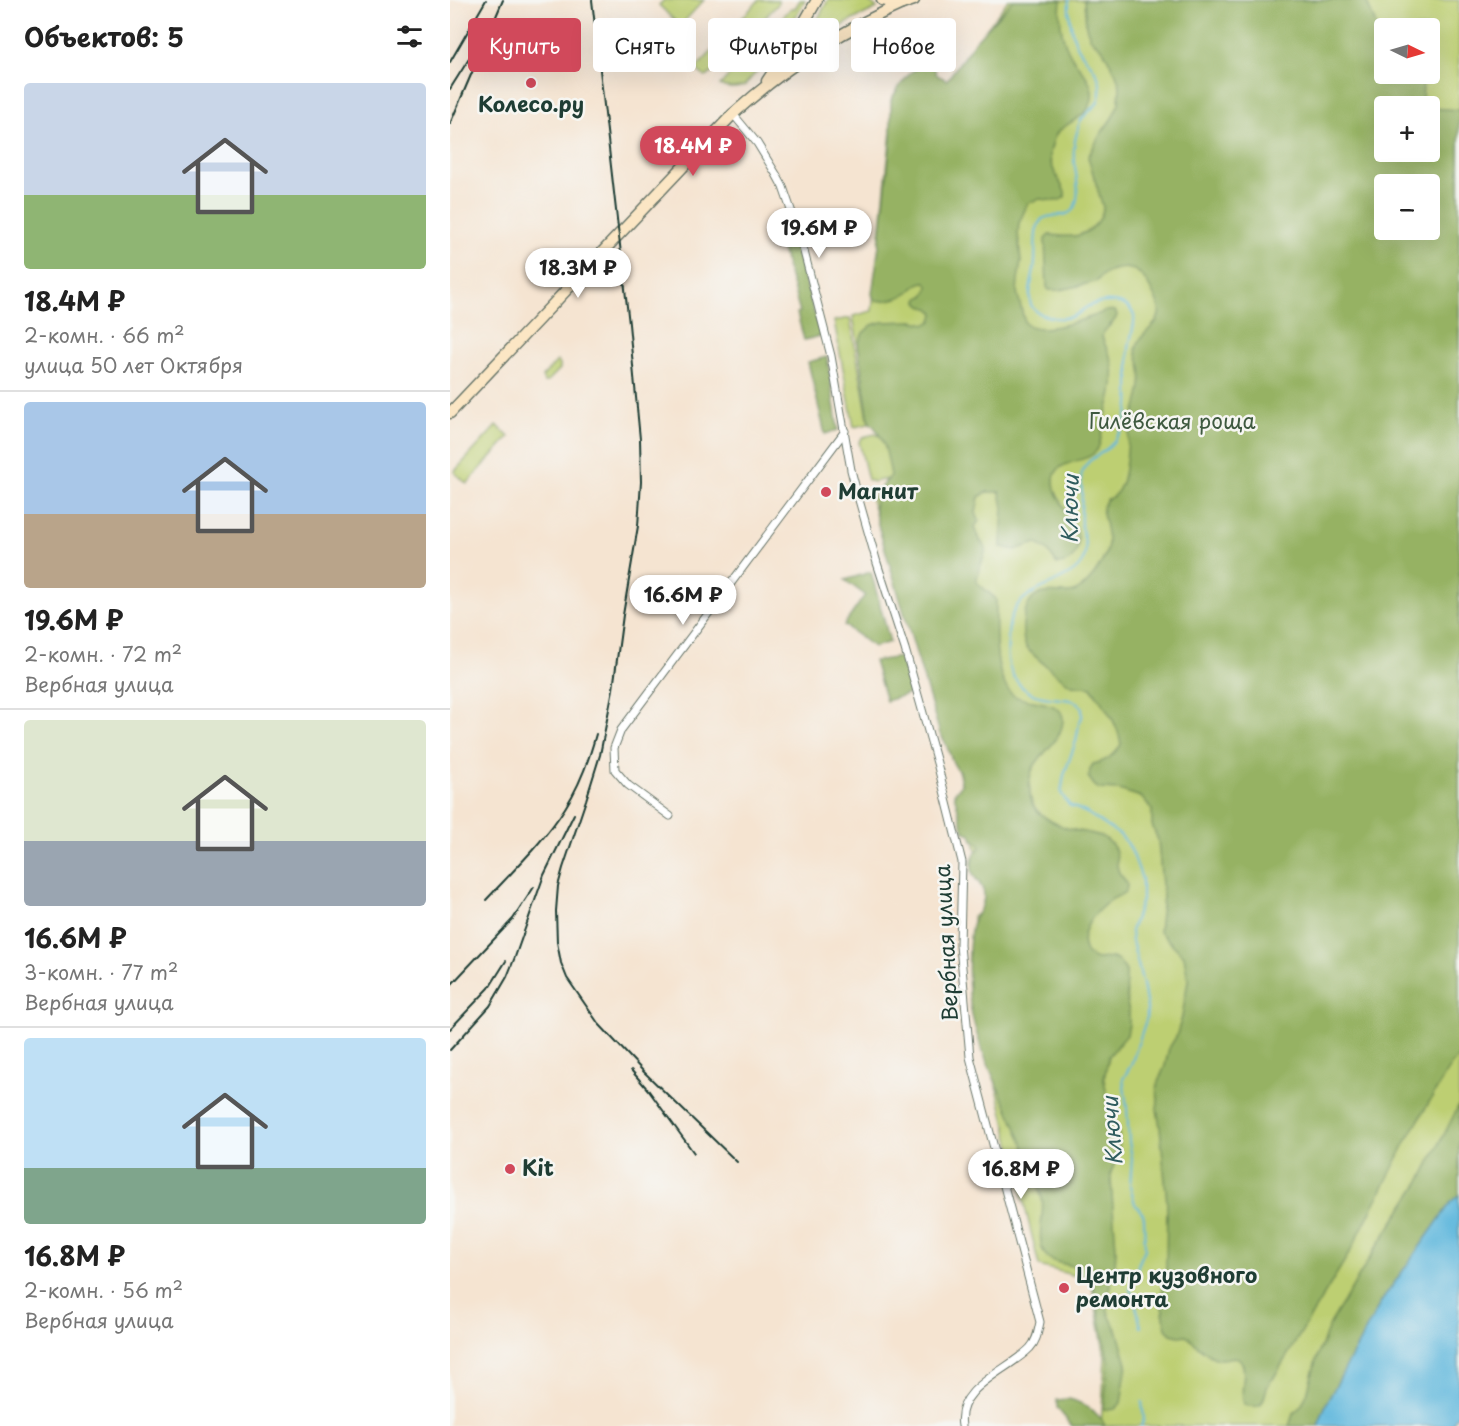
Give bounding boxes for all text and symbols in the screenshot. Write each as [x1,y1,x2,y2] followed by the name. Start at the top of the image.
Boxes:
[24,17,184,56] text: Объектов: 5
[468,18,581,72] chip: Купить
[593,18,696,72] chip: Снять
[708,18,839,72] chip: Фильтры
[851,18,956,72] chip: Новое
[1374,18,1440,84] north arrow
[1374,18,1440,240] map controls
[393,20,426,53] icon: filters
[524,76,538,90] marker: Колесо.ру
[478,87,584,119] place label: Колесо.ру
[1374,96,1440,162] button: +
[171,122,279,230] icon: home
[638,126,748,177] pin: 18.4M ₽
[654,130,732,160] text: 18.4M ₽
[1374,174,1440,240] button: −
[764,208,874,259] pin: 19.6M ₽
[781,212,857,242] text: 19.6M ₽
[523,248,633,299] pin: 18.3M ₽
[539,252,617,282] text: 18.3M ₽
[24,281,125,320] text: 18.4M ₽
[24,320,185,350] text: 2-комн. · 66 m²
[24,350,243,380] text: улица 50 лет Октября
[1088,404,1256,436] park label: Гилёвская роща
[171,441,279,549] icon: home
[1051,472,1086,544] water label: Ключи
[838,474,919,506] place label: Магнит
[819,485,833,499] marker: Магнит
[628,575,738,626] pin: 16.6M ₽
[643,579,723,609] text: 16.6M ₽
[24,600,124,639] text: 19.6M ₽
[24,639,182,669] text: 2-комн. · 72 m²
[24,669,174,699] text: Вербная улица
[171,759,279,867] icon: home
[925,863,965,1022] street label: Вербная улица
[24,918,127,957] text: 16.6M ₽
[24,957,178,987] text: 3-комн. · 77 m²
[24,987,174,1017] text: Вербная улица
[171,1077,279,1185] icon: home
[1092,1094,1129,1167] water label: Ключи
[966,1149,1076,1200] pin: 16.8M ₽
[522,1151,554,1183] place label: Kit
[982,1153,1060,1183] text: 16.8M ₽
[503,1162,517,1176] marker: Kit
[24,1236,125,1275] text: 16.8M ₽
[1076,1258,1257,1314] place label: Центр кузовного ремонта
[24,1275,183,1305] text: 2-комн. · 56 m²
[1057,1281,1071,1295] marker: Центр кузовного ремонта
[24,1305,174,1335] text: Вербная улица

